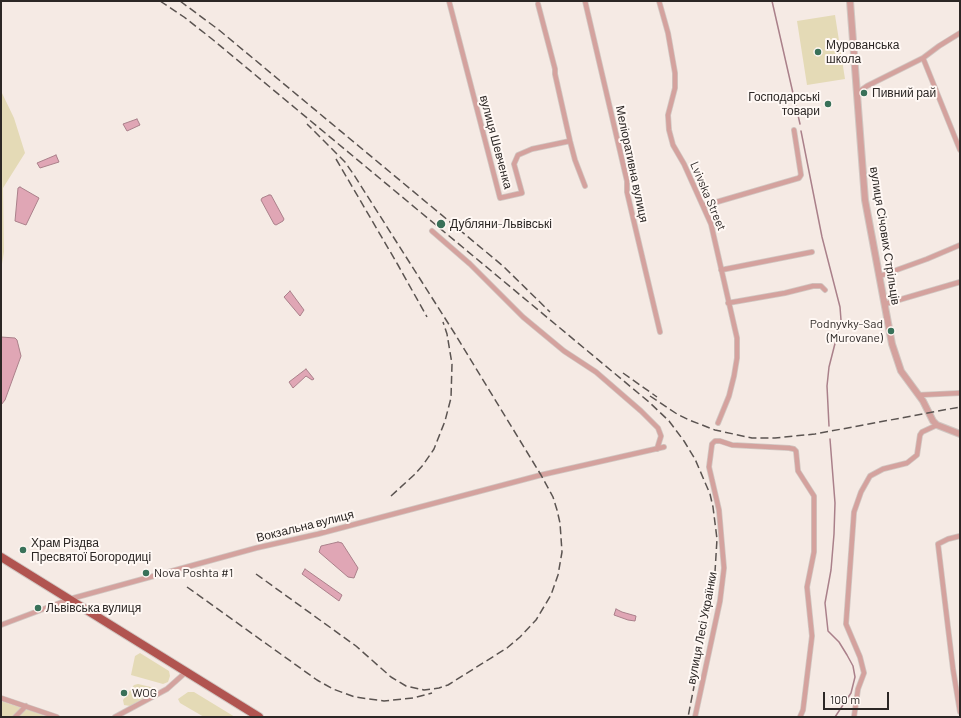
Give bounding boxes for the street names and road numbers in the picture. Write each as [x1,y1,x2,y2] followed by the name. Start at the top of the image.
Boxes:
[477,93,515,191] street label: вулиця Шевченка
[613,104,651,224] street label: Меліоративна вулиця
[687,159,729,233] street label: Lvivska Street
[867,166,903,306] street label: вулиця Січових Стрільців
[255,507,355,545] street label: Вокзальна вулиця
[684,570,720,686] street label: вулиця Лесі Українки

